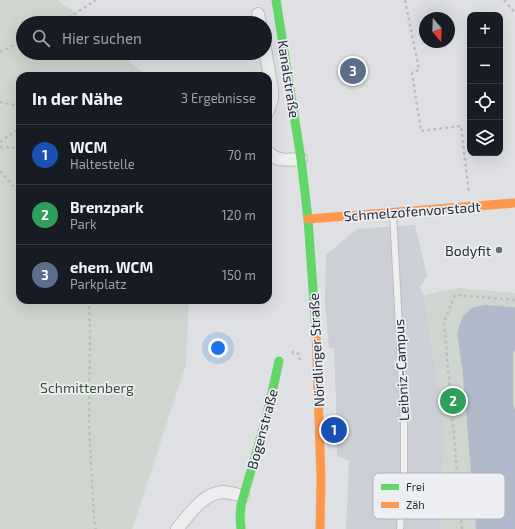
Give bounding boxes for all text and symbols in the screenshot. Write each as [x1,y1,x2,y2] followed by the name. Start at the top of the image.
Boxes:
[419,12,455,48] north arrow
[467,12,503,156] map controls
[467,12,503,48] button: +
[16,16,272,60] search box
[30,27,52,49] icon: search
[62,29,142,47] text: Hier suchen
[274,39,304,119] street label: Kanalstraße
[467,48,503,84] button: −
[340,56,366,86] pin: 3
[467,84,503,120] button: locate
[32,88,123,108] text: In der Nähe
[181,90,256,106] text: 3 Ergebnisse
[467,120,503,156] button: layers
[70,138,107,156] text: WCM
[42,147,48,163] text: 1
[227,147,256,163] text: 70 m
[70,156,135,172] text: Haltestelle
[70,198,144,216] text: Brenzpark
[343,198,481,224] street label: Schmelzofenvorstadt
[41,207,49,223] text: 2
[221,207,256,223] text: 120 m
[70,216,97,232] text: Park
[445,242,491,259] place label: Bodyfit
[494,245,504,255] marker: Bodyfit
[70,258,153,276] text: ehem. WCM
[41,267,49,283] text: 3
[222,267,256,283] text: 150 m
[70,276,127,292] text: Parkplatz
[305,293,327,407] street label: Nördlinger Straße
[390,319,412,421] street label: Leibniz-Campus
[208,338,228,358] your location
[40,379,134,396] park label: Schmittenberg
[440,386,466,416] pin: 2
[243,387,281,471] street label: Bogenstraße
[321,415,347,445] pin: 1
[373,473,505,519] legend
[406,480,425,493] text: Frei
[406,498,425,511] text: Zäh

